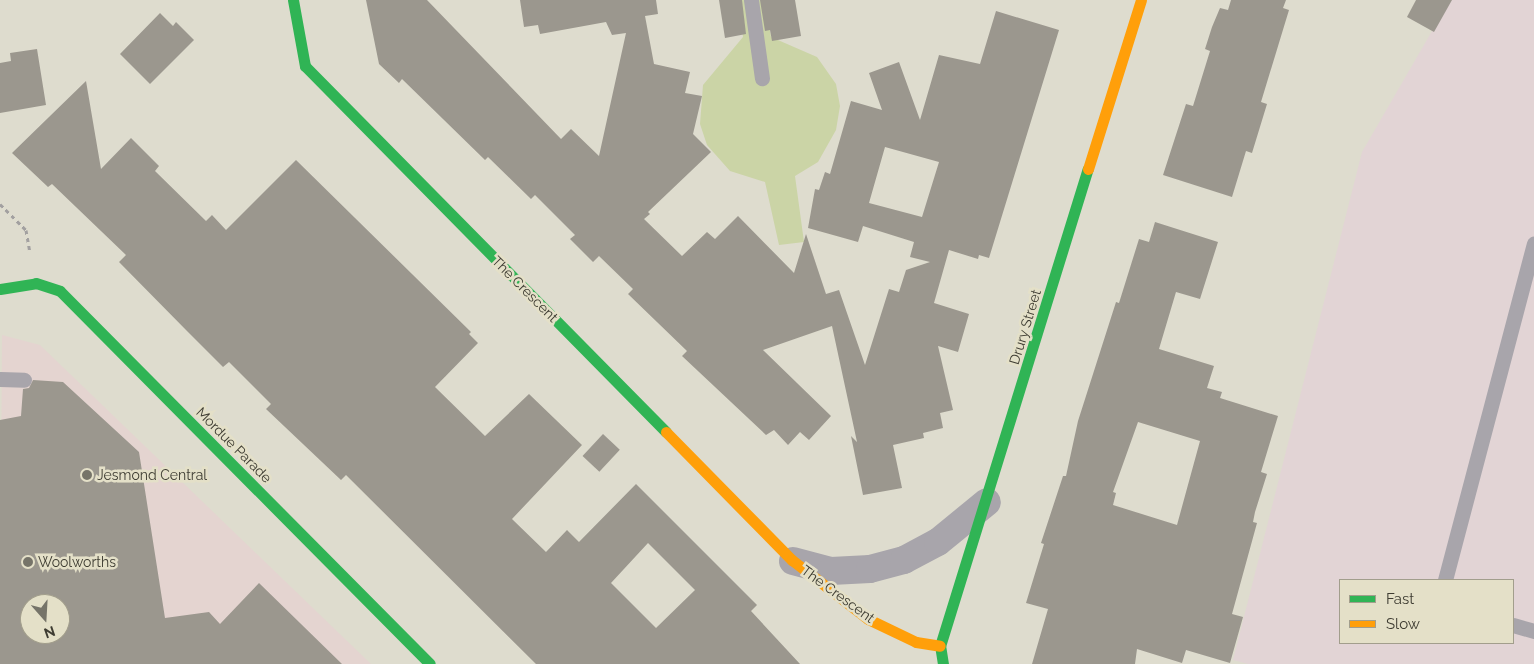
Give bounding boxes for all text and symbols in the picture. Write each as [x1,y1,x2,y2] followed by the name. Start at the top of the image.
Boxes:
[489,253,561,325] street label: The Crescent
[1006,287,1044,367] street label: Drury Street
[193,404,275,486] street label: Mordue Parade
[97,467,207,483] place label: Jesmond Central
[81,469,93,481] marker: Jesmond Central
[38,554,116,570] place label: Woolworths
[22,556,34,568] marker: Woolworths
[798,562,878,626] street label: The Crescent
[1339,579,1514,644] legend
[1386,590,1414,608] text: Fast
[20,594,70,644] north arrow
[1386,615,1420,633] text: Slow
[42,623,57,642] text: N

